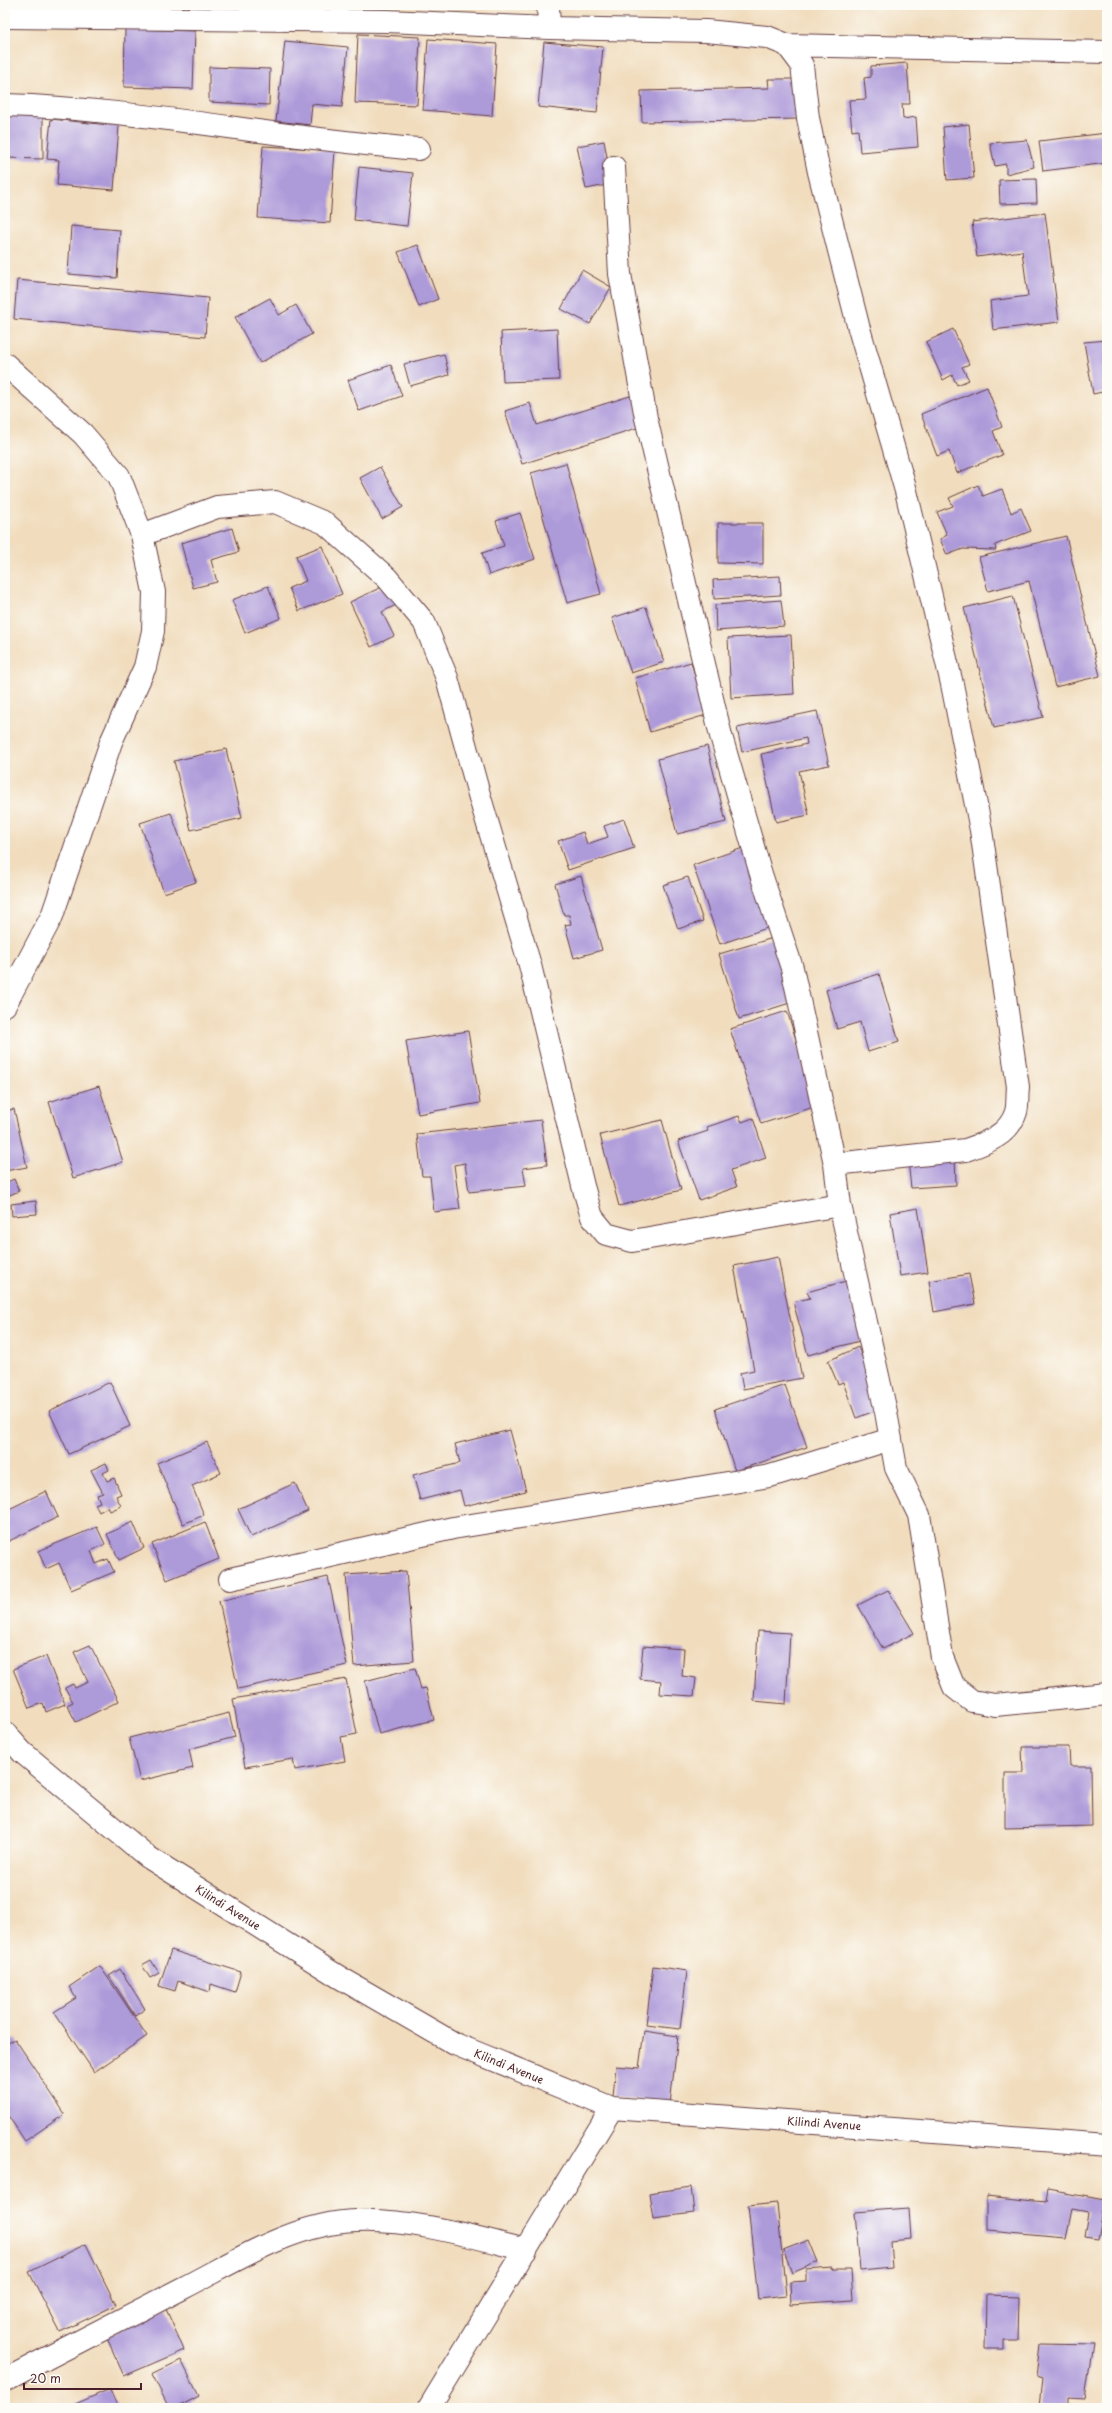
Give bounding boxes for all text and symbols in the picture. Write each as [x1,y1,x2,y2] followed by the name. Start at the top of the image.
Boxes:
[192,1880,264,1934] street label: Kilindi Avenue
[471,2044,547,2088] street label: Kilindi Avenue
[786,2112,862,2134] street label: Kilindi Avenue
[24,2365,141,2391] scale bar
[30,2369,61,2387] text: 20 m

